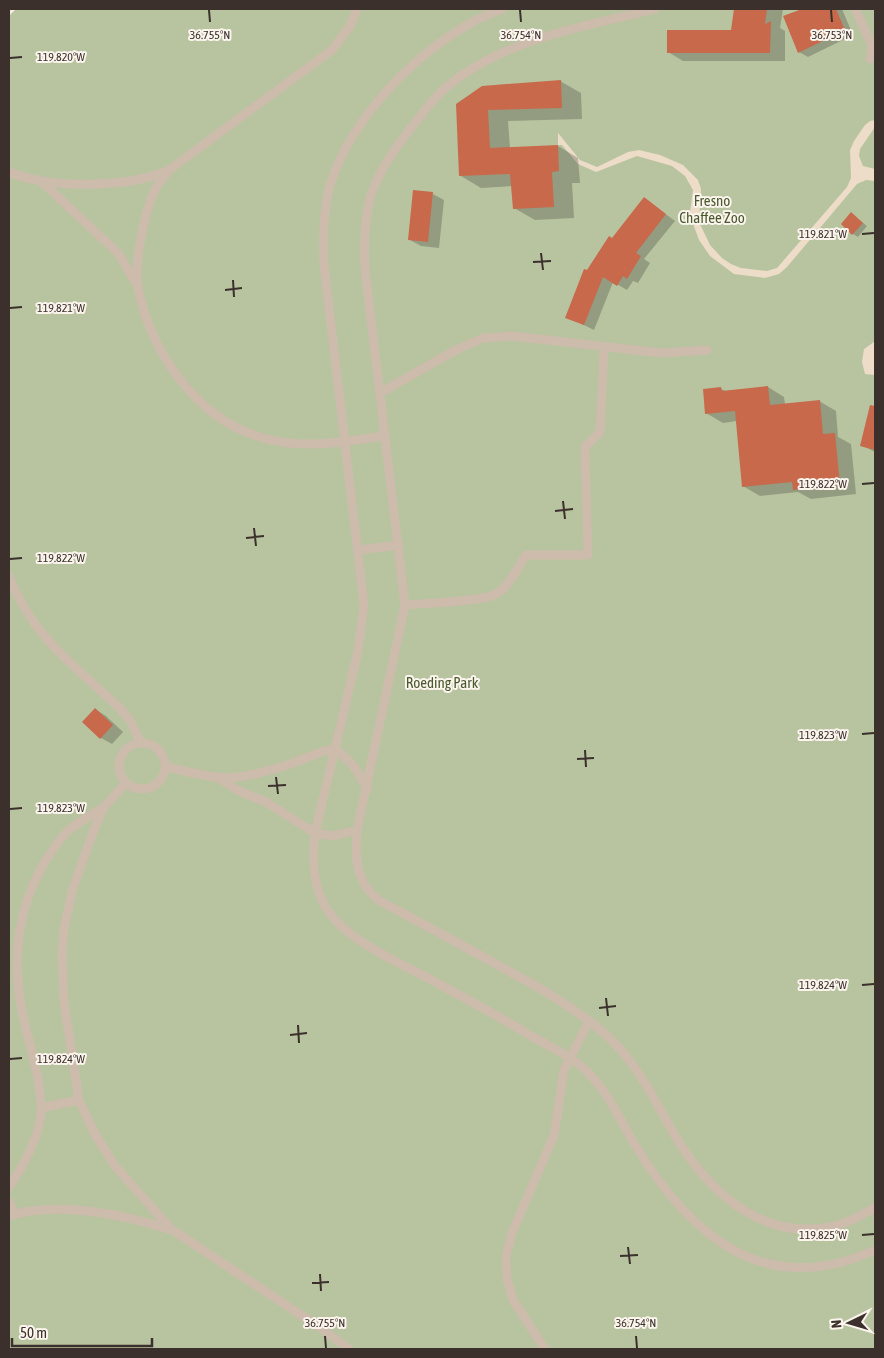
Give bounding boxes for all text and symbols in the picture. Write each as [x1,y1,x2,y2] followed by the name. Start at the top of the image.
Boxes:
[190,28,230,42] text: 36.755°N
[501,28,541,42] text: 36.754°N
[812,28,852,42] text: 36.753°N
[37,50,85,64] text: 119.820°W
[679,192,745,226] park label: Fresno Chaffee Zoo
[799,227,847,241] text: 119.821°W
[37,301,85,315] text: 119.821°W
[799,477,847,491] text: 119.822°W
[37,551,85,565] text: 119.822°W
[406,674,479,691] park label: Roeding Park
[799,728,847,742] text: 119.823°W
[37,801,85,815] text: 119.823°W
[799,978,847,992] text: 119.824°W
[37,1052,85,1066] text: 119.824°W
[799,1228,847,1242] text: 119.825°W
[824,1298,874,1348] north arrow
[12,1316,152,1348] scale bar
[305,1316,345,1330] text: 36.755°N
[616,1316,656,1330] text: 36.754°N
[828,1319,844,1329] text: N
[20,1324,47,1341] text: 50 m

